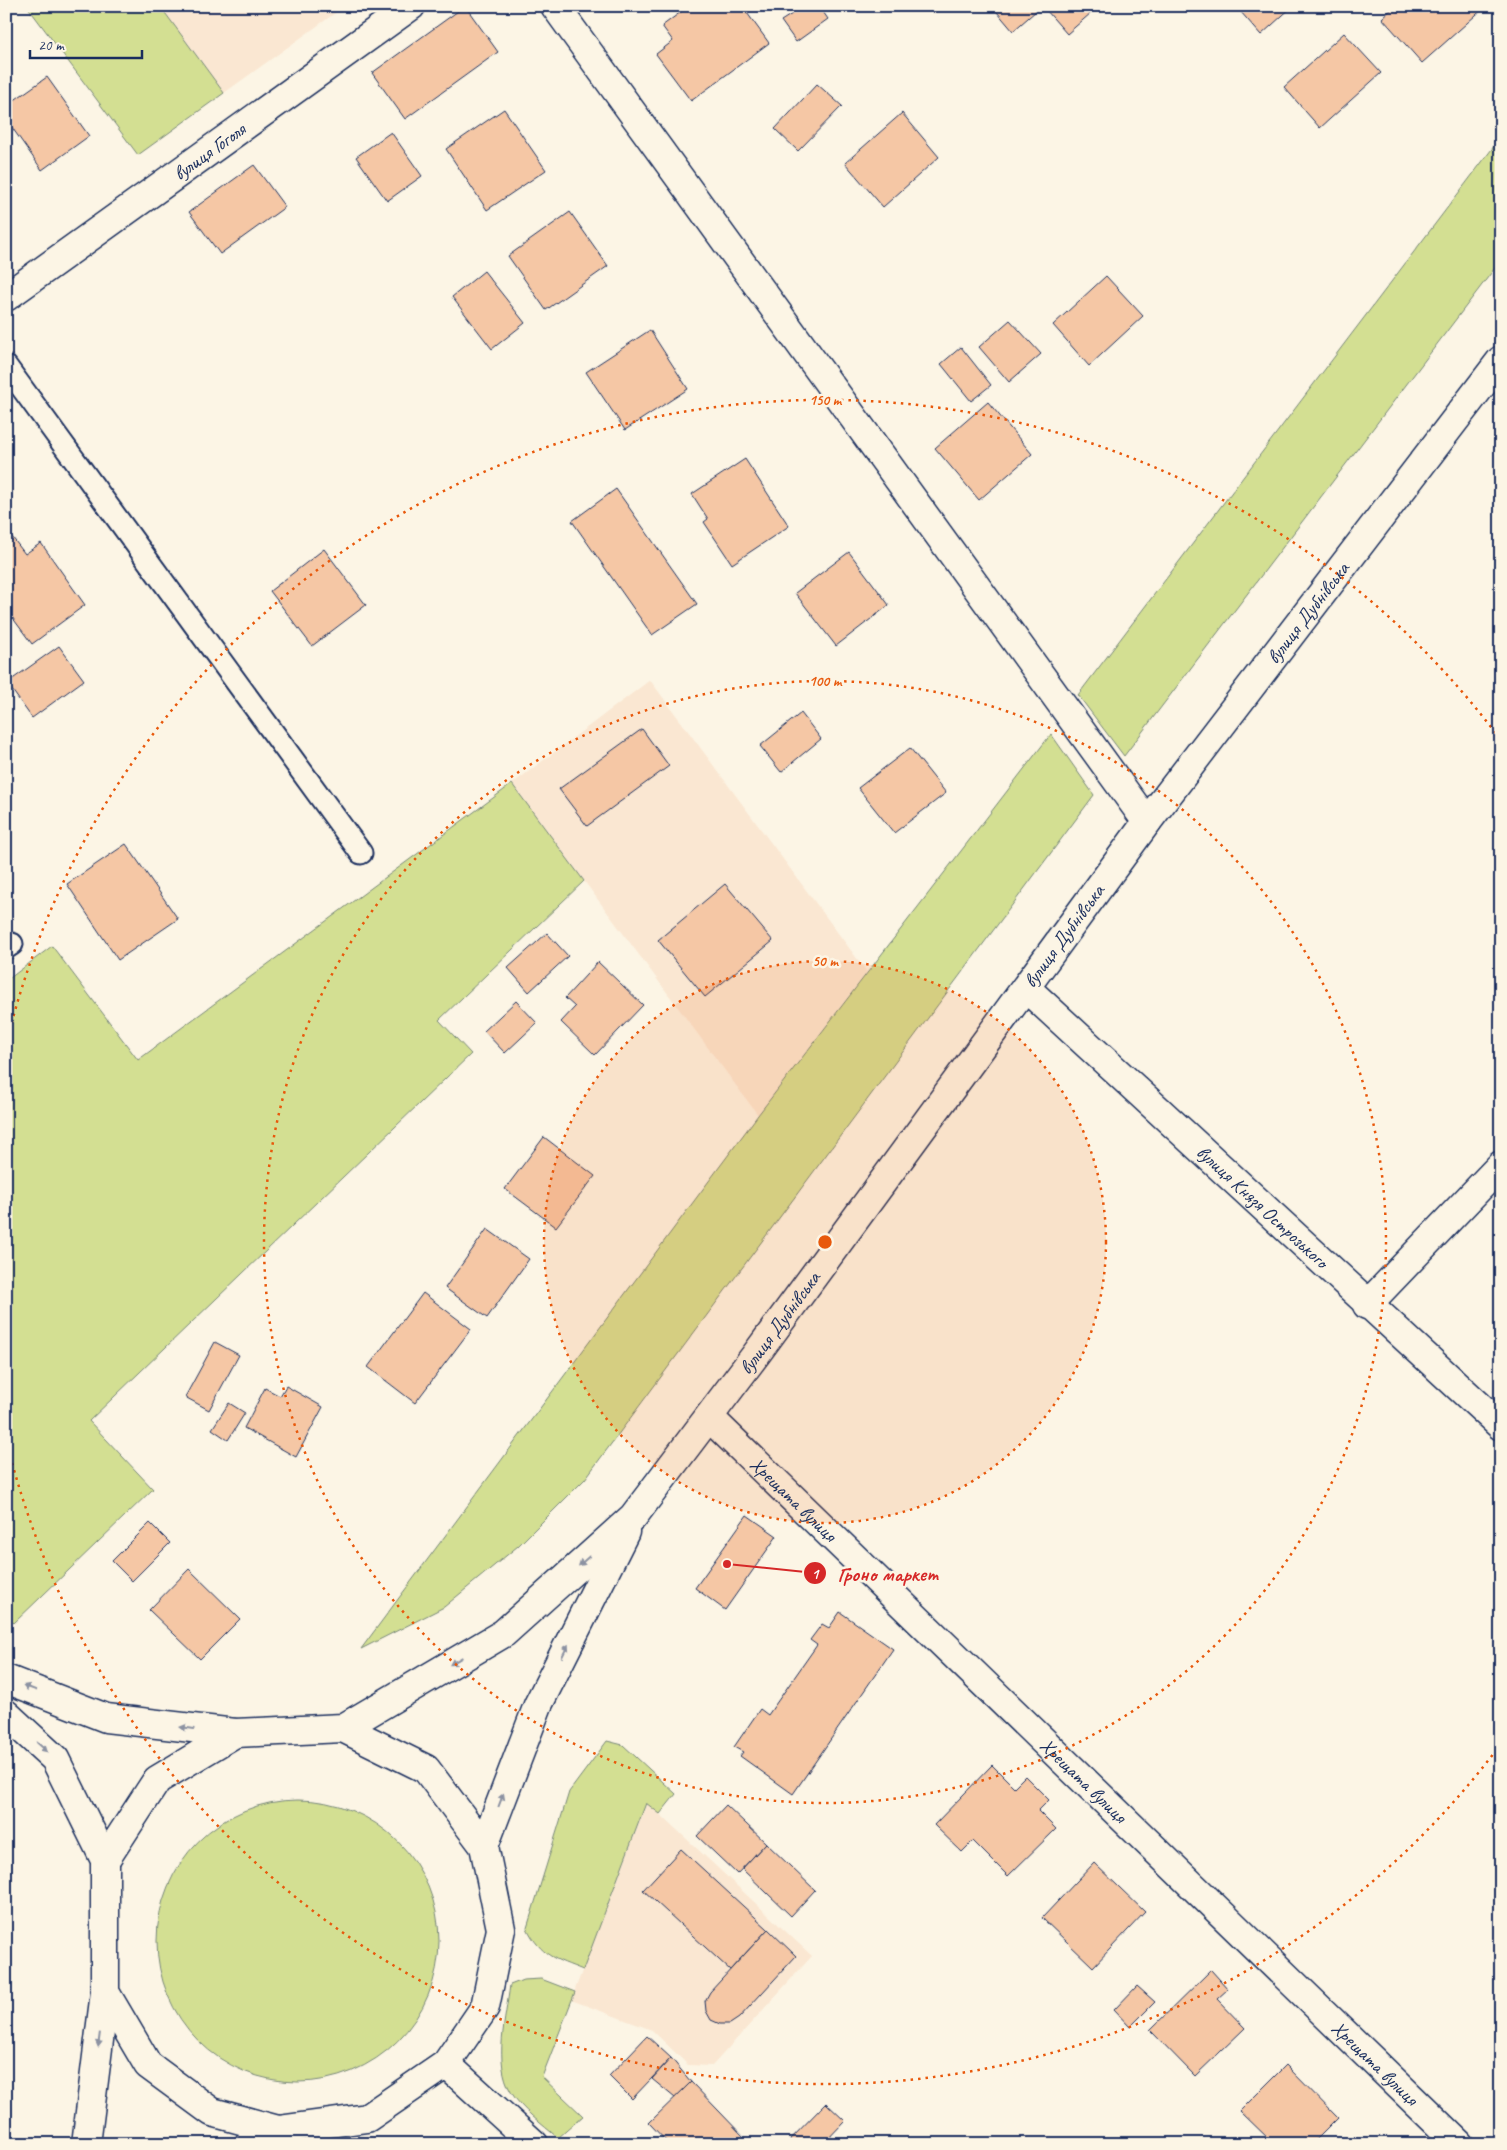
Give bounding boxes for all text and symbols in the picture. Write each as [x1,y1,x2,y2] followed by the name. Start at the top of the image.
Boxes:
[30,28,142,60] scale bar
[38,36,65,55] text: 20 m
[168,115,252,186] street label: вулиця Гоголя
[809,391,843,410] text: 150 m
[1260,556,1355,669] street label: вулиця Дубнівська
[809,672,843,691] text: 100 m
[1017,878,1110,992] street label: вулиця Дубнівська
[812,952,839,971] text: 50 m
[1192,1139,1335,1275] street label: вулиця Князя Острозького
[816,1233,834,1251] centre of rings
[733,1265,826,1379] street label: вулиця Дубнівська
[745,1451,844,1548] street label: Хрещата вулиця
[578,1555,590,1567] one-way arrow
[803,1555,949,1591] callout: Гроно маркет
[837,1561,940,1587] text: Гроно маркет
[812,1565,821,1584] text: 1
[561,1644,569,1658] one-way arrow
[450,1657,463,1666] one-way arrow
[22,1684,37,1692] one-way arrow
[178,1723,194,1731] one-way arrow
[1035,1733,1134,1830] street label: Хрещата вулиця
[36,1741,48,1753] one-way arrow
[498,1793,505,1808] one-way arrow
[1327,2015,1426,2112] street label: Хрещата вулиця
[95,2033,103,2049] one-way arrow

